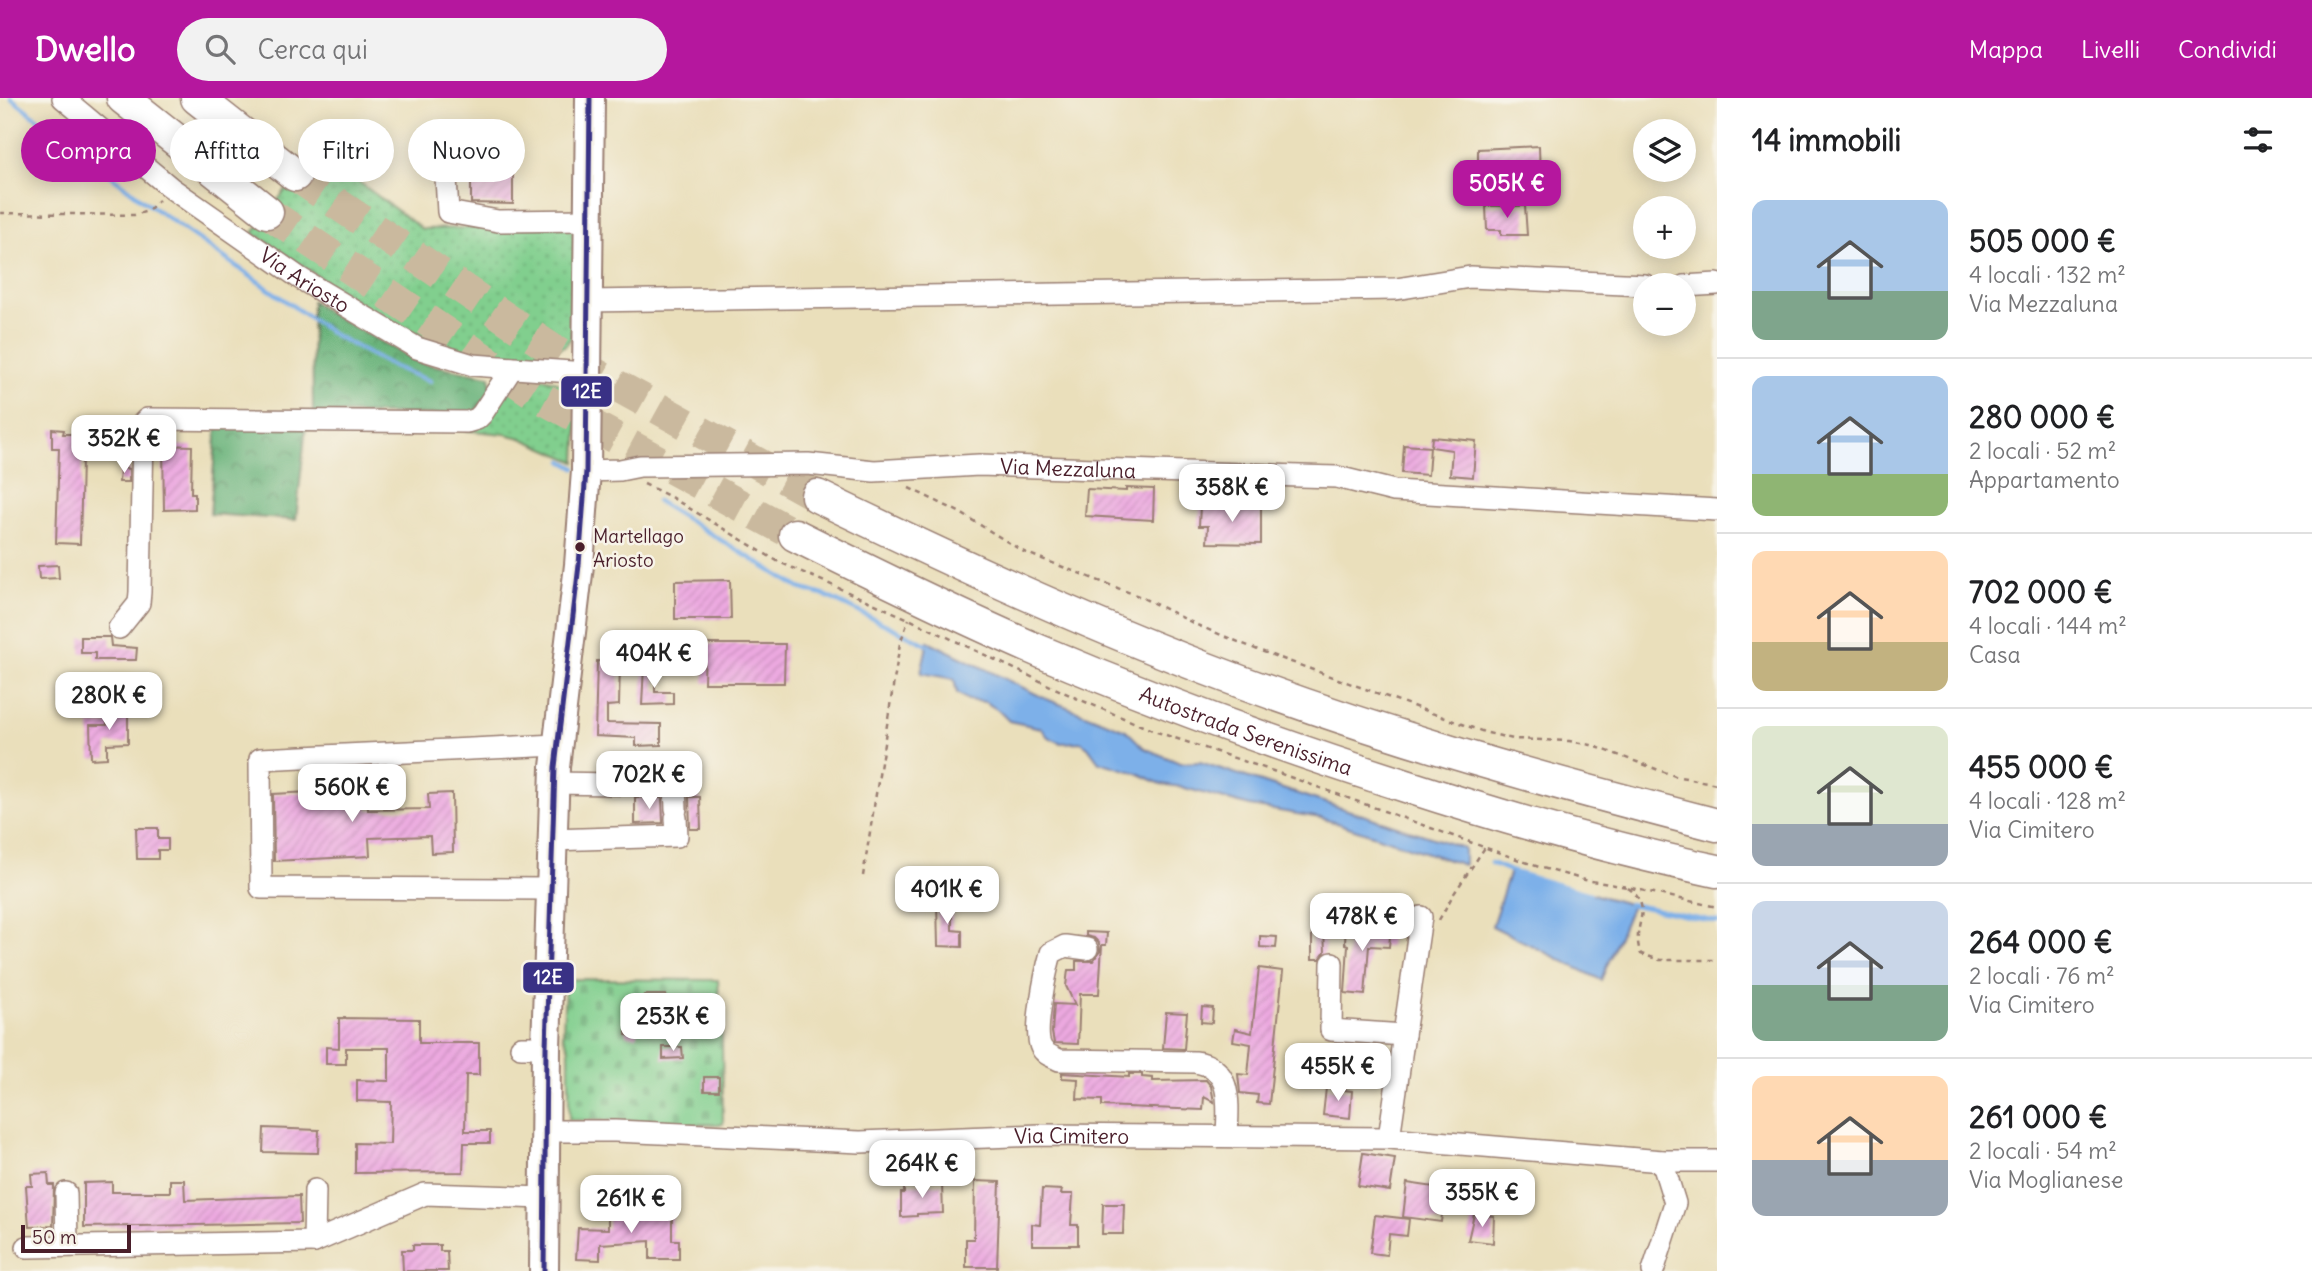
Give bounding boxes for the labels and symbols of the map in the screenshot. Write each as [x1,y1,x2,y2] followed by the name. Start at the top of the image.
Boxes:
[1450,160,1564,220] pin: 505K €
[255,241,355,319] street label: Via Ariosto
[560,375,613,408] line badge: 12E
[572,379,602,403] text: 12E
[67,416,181,475] pin: 352K €
[999,452,1136,484] street label: Via Mezzaluna
[1175,464,1289,524] pin: 358K €
[593,524,684,572] place label: Martellago Ariosto
[573,540,587,554] marker: Martellago Ariosto
[597,630,711,690] pin: 404K €
[52,672,166,732] pin: 280K €
[1136,680,1356,781] street label: Autostrada Serenissima
[592,752,706,811] pin: 702K €
[295,764,409,824] pin: 560K €
[890,866,1004,926] pin: 401K €
[1305,894,1419,953] pin: 478K €
[522,961,575,994] line badge: 12E
[533,965,563,989] text: 12E
[616,993,730,1053] pin: 253K €
[1281,1044,1395,1103] pin: 455K €
[1014,1121,1129,1150] street label: Via Cimitero
[865,1140,979,1200] pin: 264K €
[1425,1170,1539,1229] pin: 355K €
[574,1176,688,1235] pin: 261K €
[21,1222,131,1254] scale bar

